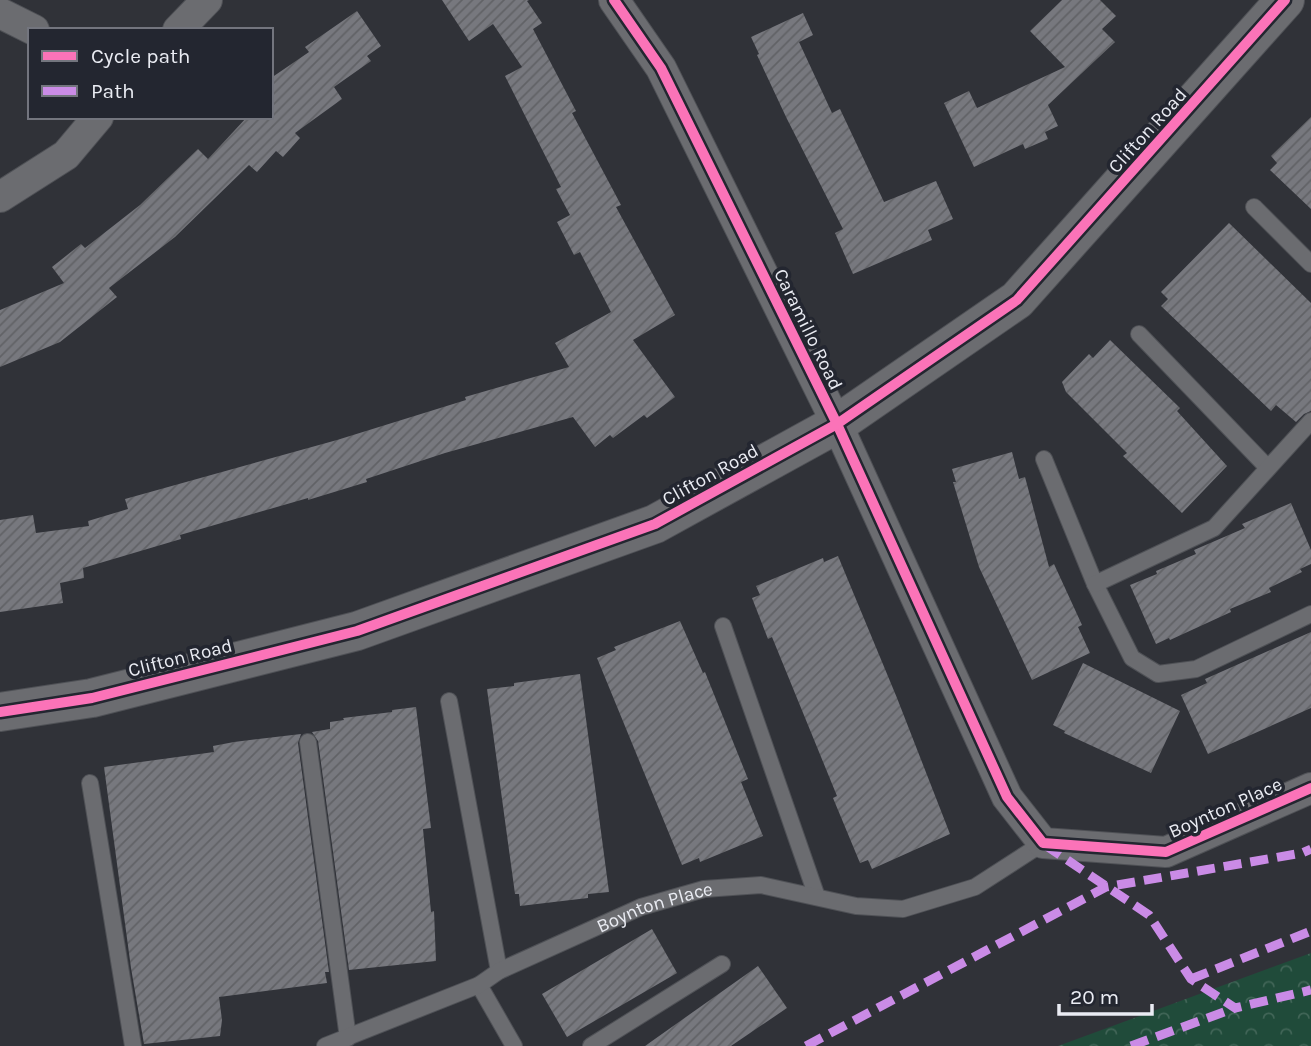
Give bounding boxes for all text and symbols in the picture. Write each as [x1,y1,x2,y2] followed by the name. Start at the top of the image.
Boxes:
[28,28,273,119] legend
[91,44,191,68] text: Cycle path
[91,79,135,103] text: Path
[1104,84,1192,178] street label: Clifton Road
[769,265,847,394] street label: Caramillo Road
[659,439,762,510] street label: Clifton Road
[126,634,235,682] street label: Clifton Road
[1165,773,1286,843] street label: Boynton Place
[593,878,713,938] street label: Boynton Place
[1059,972,1152,1016] scale bar
[1070,985,1119,1009] text: 20 m

